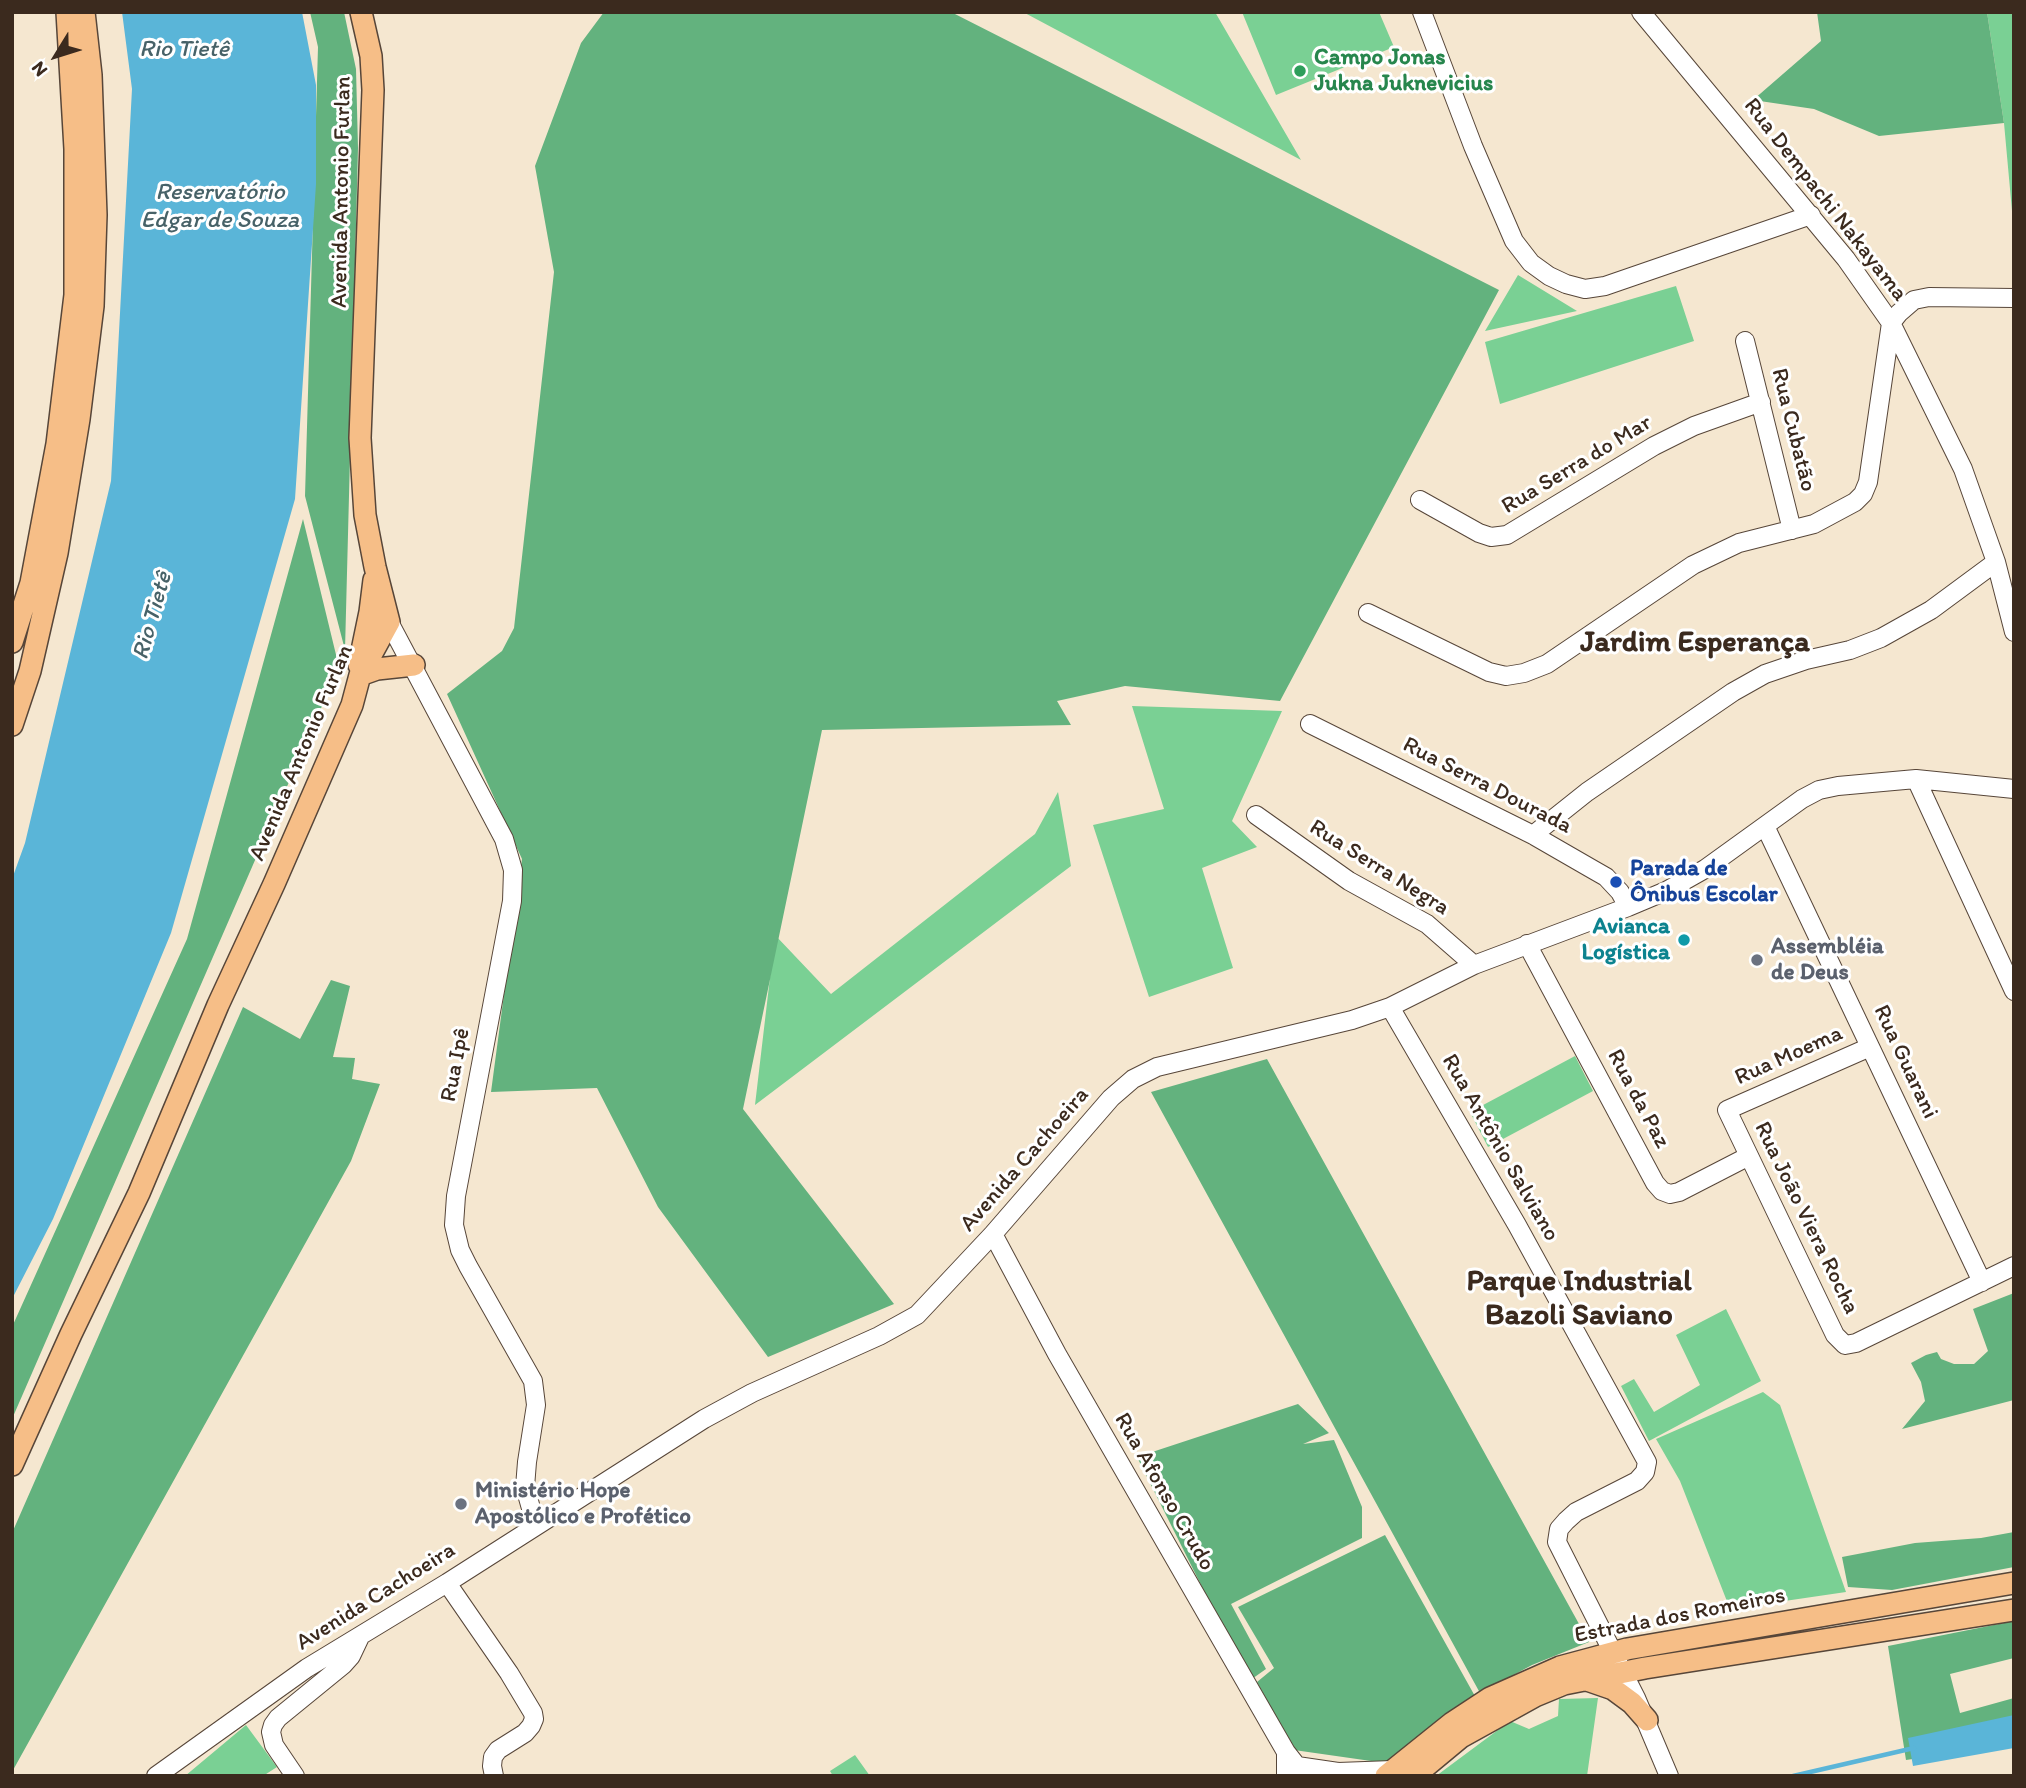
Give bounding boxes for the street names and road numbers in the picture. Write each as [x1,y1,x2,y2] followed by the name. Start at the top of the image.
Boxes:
[326,76,358,308] street label: Avenida Antonio Furlan
[1737,93,1913,307] street label: Rua Dempachi Nakayama
[1764,366,1822,494] street label: Rua Cubatão
[1497,409,1657,521] street label: Rua Serra do Mar
[244,641,360,865] street label: Avenida Antonio Furlan
[1398,731,1576,841] street label: Rua Serra Dourada
[1304,814,1454,922] street label: Rua Serra Negra
[1867,1001,1943,1123] street label: Rua Guarani
[1731,1020,1847,1092] street label: Rua Moema
[435,1026,477,1104] street label: Rua Ipê
[1600,1045,1676,1153] street label: Rua da Paz
[1435,1049,1565,1247] street label: Rua Antônio Salviano
[955,1082,1095,1238] street label: Avenida Cachoeira
[1747,1117,1865,1319] street label: Rua João Viera Rocha
[1108,1408,1220,1576] street label: Rua Afonso Crudo
[291,1537,461,1657] street label: Avenida Cachoeira
[1572,1582,1788,1650] street label: Estrada dos Romeiros

